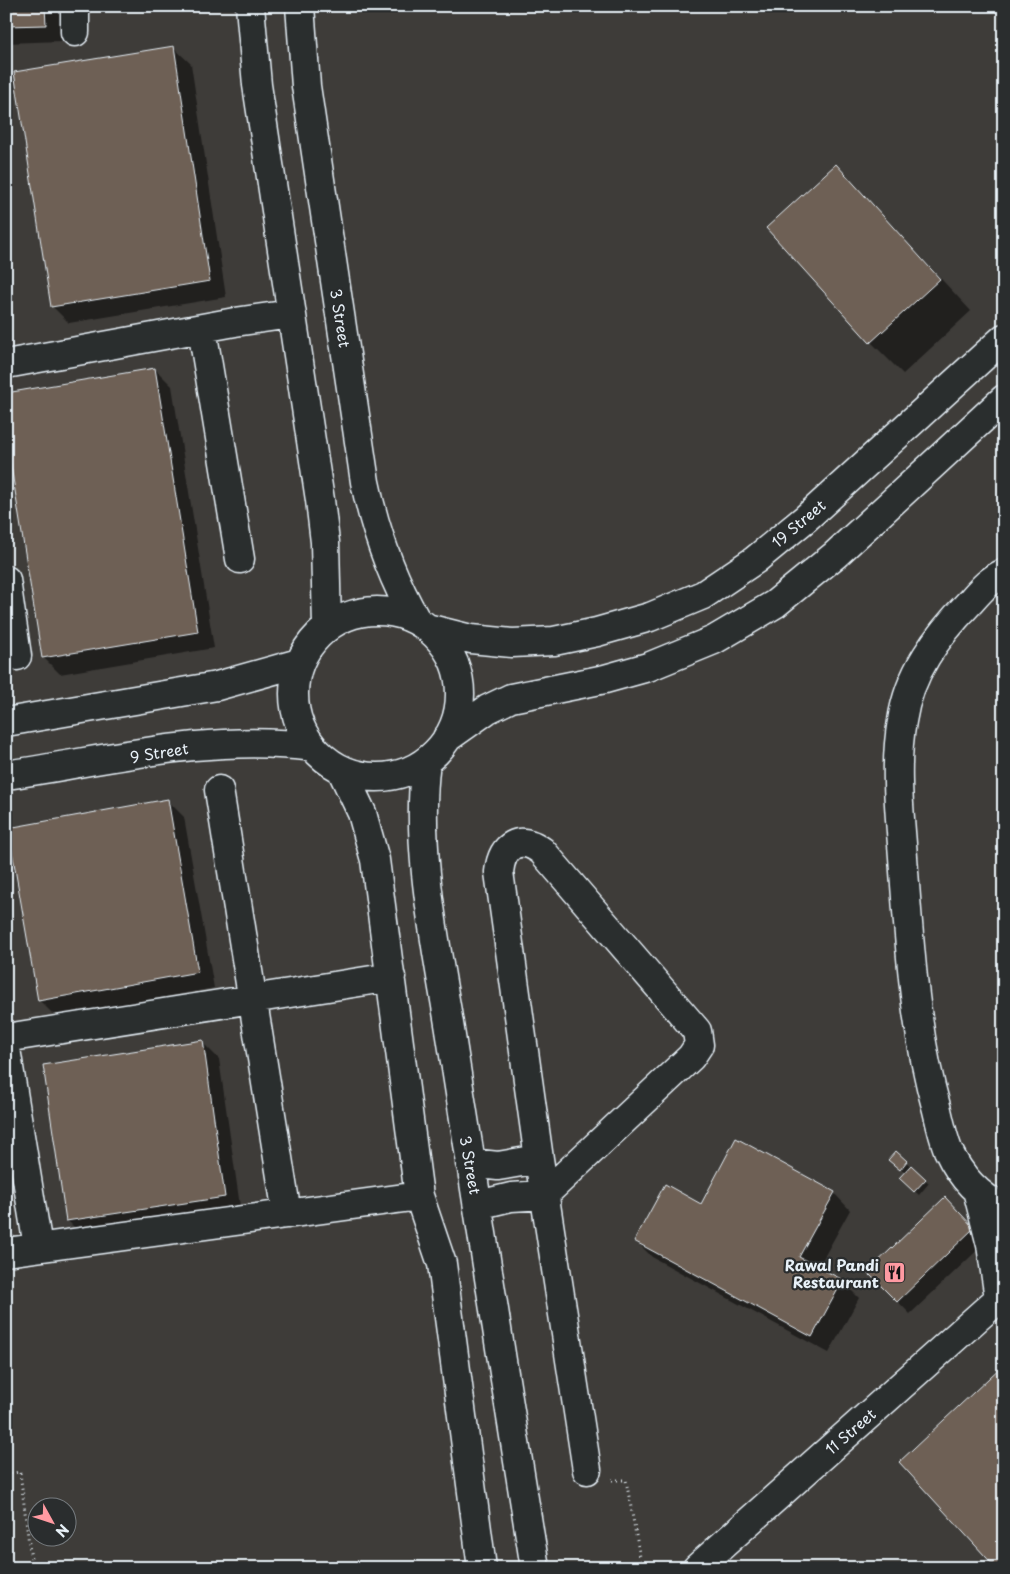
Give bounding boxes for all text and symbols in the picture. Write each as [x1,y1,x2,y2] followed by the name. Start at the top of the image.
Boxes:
[325,287,357,349] street label: 3 Street
[766,493,830,553] street label: 19 Street
[128,736,190,768] street label: 9 Street
[455,1134,487,1196] street label: 3 Street
[785,1253,879,1293] place label: Rawal Pandi Restaurant
[883,1261,907,1285] restaurant icon: Rawal Pandi Restaurant
[819,1402,881,1460] street label: 11 Street
[28,1496,78,1546] north arrow
[51,1520,74,1542] text: N

